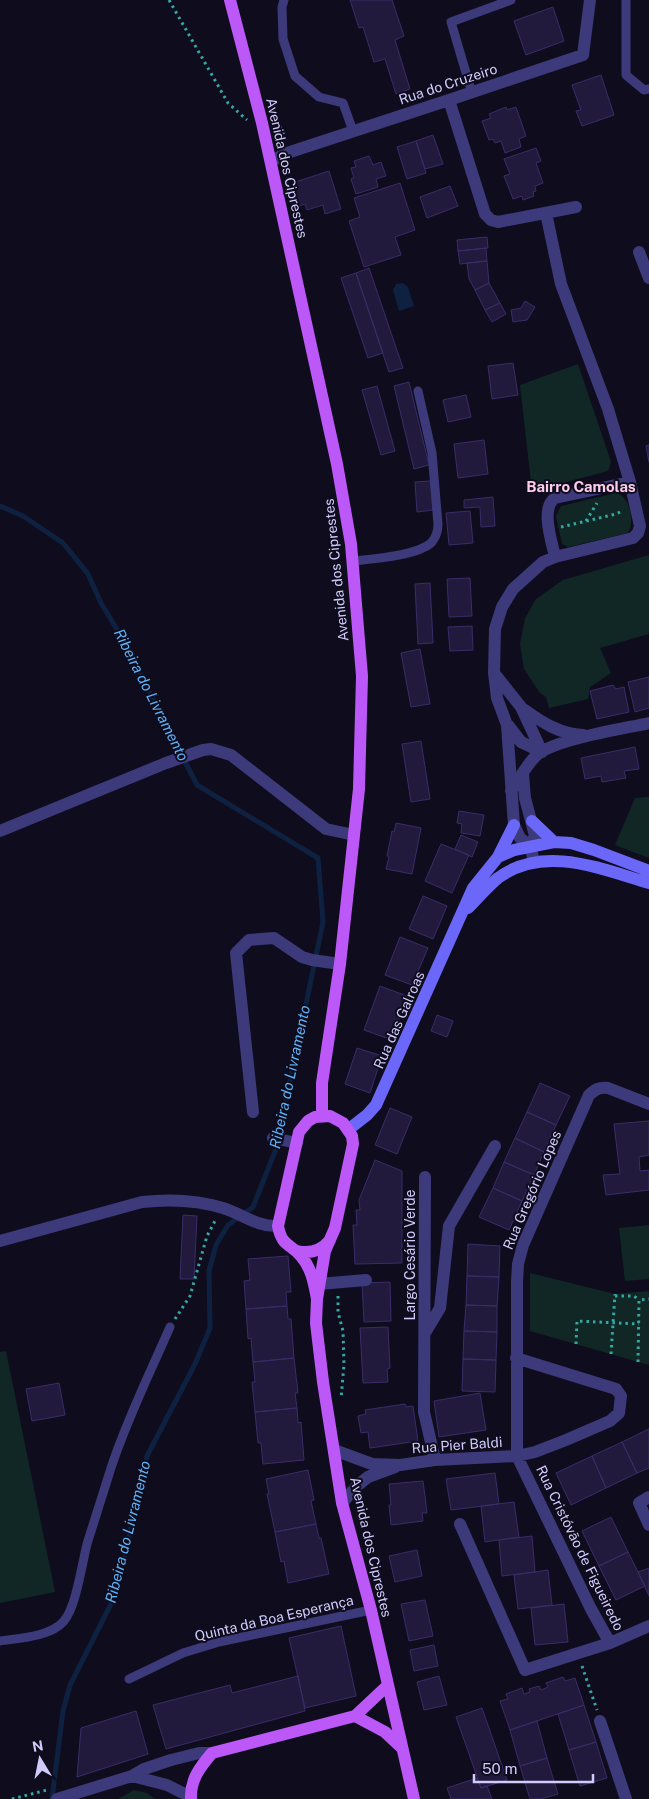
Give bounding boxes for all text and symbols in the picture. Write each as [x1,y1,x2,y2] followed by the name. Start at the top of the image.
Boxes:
[397,60,499,107] street label: Rua do Cruzeiro
[263,96,311,240] street label: Avenida dos Ciprestes
[526,478,636,495] district label: Bairro Camolas
[321,498,351,642] street label: Avenida dos Ciprestes
[111,626,192,764] water label: Ribeira do Livramento
[370,969,428,1071] street label: Rua das Galroas
[266,1004,313,1150] water label: Ribeira do Livramento
[500,1128,564,1252] street label: Rua Gregório Lopes
[402,1189,418,1321] street label: Largo Cesário Verde
[411,1434,503,1456] street label: Rua Pier Baldi
[102,1459,153,1605] water label: Ribeira do Livramento
[533,1463,627,1633] street label: Rua Cristóvão de Figueiredo
[347,1475,395,1619] street label: Avenida dos Ciprestes
[193,1592,355,1644] street label: Quinta da Boa Esperança
[15,1734,65,1784] north arrow
[31,1737,45,1755] text: N
[474,1752,593,1784] scale bar
[482,1760,517,1777] text: 50 m

